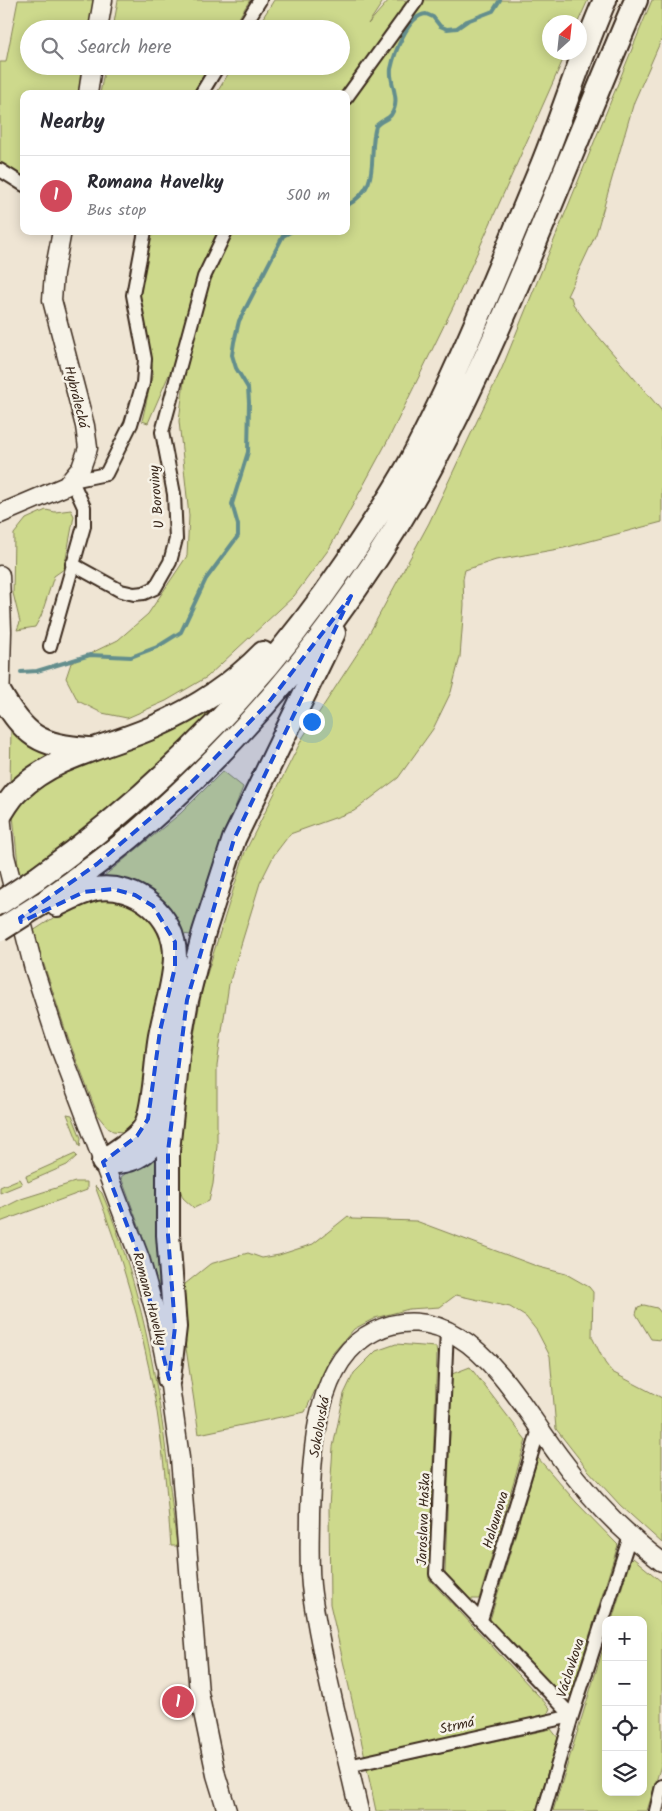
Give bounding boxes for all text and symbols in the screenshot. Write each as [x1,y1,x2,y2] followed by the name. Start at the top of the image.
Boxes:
[542,15,587,60] north arrow
[20,20,350,75] search box
[78,33,172,63] text: Search here
[38,34,66,62] icon: search
[40,106,105,139] text: Nearby
[87,168,224,198] text: Romana Havelky
[54,183,58,208] text: 1
[286,183,330,208] text: 500 m
[87,198,146,223] text: Bus stop
[58,363,95,432] street label: Hybrálecká
[143,464,171,530] street label: U Boroviny
[299,709,325,735] your location
[126,1250,172,1349] street label: Romana Havelky
[304,1393,336,1459] street label: Sokolovská
[411,1472,437,1566] street label: Jaroslava Haška
[477,1489,515,1551] street label: Halounova
[602,1616,647,1796] map controls
[602,1616,647,1661] button: +
[551,1635,591,1701] street label: Václavkova
[602,1661,647,1706] button: −
[162,1683,194,1721] pin: 1
[602,1706,647,1751] button: locate
[437,1711,478,1741] street label: Strmá
[602,1751,647,1796] button: layers

